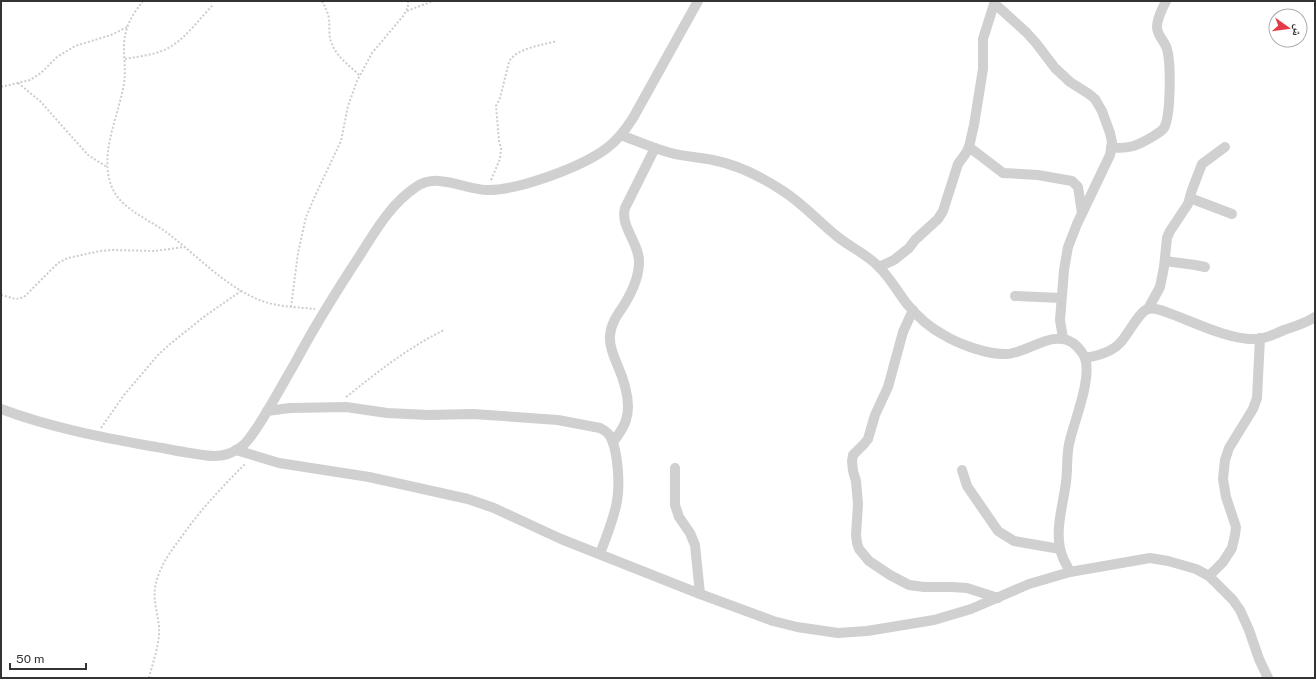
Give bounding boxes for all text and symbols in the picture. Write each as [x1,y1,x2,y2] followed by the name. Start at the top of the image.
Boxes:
[1268,8,1308,48] north arrow
[1288,23,1305,38] text: ش
[10,645,86,671] scale bar
[16,652,44,666] text: 50 m

